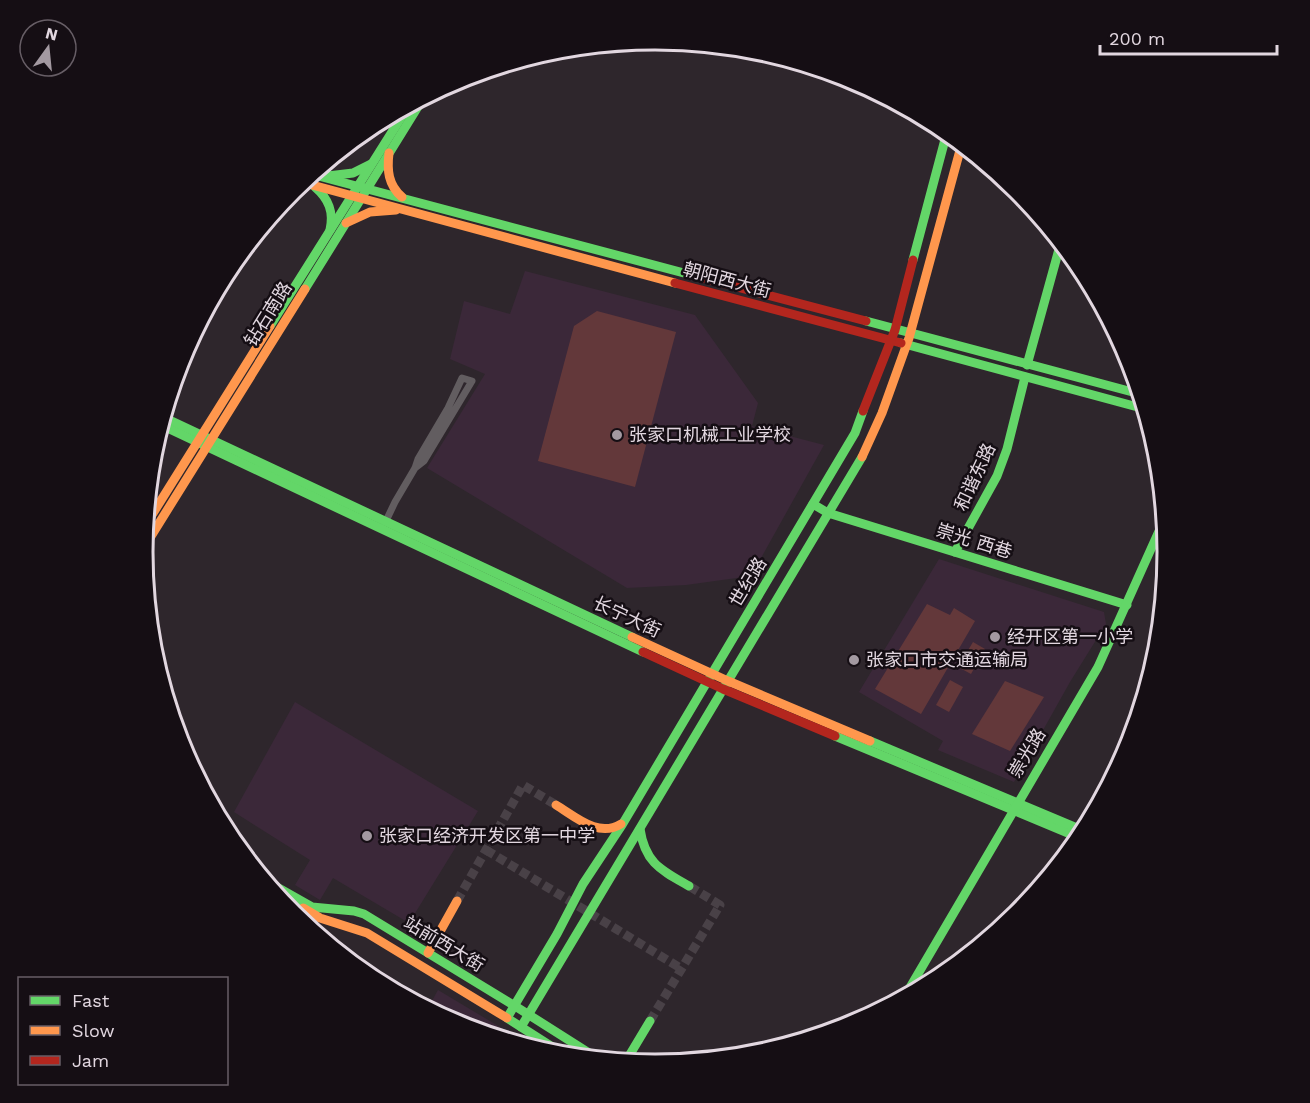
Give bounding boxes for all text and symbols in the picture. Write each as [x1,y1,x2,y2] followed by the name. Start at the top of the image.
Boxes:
[18,18,78,78] north arrow
[1100,18,1277,56] scale bar
[44,23,60,45] text: N
[1109,28,1165,49] text: 200 m
[681,258,773,301] street label: 朝阳西大街
[240,278,296,350] street label: 钻石南路
[629,424,791,445] place label: 张家口机械工业学校
[610,428,624,442] marker: 张家口机械工业学校
[950,440,999,514] street label: 和谐东路
[934,519,1015,562] street label: 崇光 西巷
[725,553,770,610] street label: 世纪路
[590,592,664,641] street label: 长宁大街
[1007,626,1133,647] place label: 经开区第一小学
[988,630,1002,644] marker: 经开区第一小学
[866,649,1028,670] place label: 张家口市交通运输局
[847,653,861,667] marker: 张家口市交通运输局
[1004,724,1049,781] street label: 崇光路
[379,825,595,846] place label: 张家口经济开发区第一中学
[360,829,374,843] marker: 张家口经济开发区第一中学
[400,911,488,976] street label: 站前西大街
[18,977,228,1085] legend
[72,990,110,1011] text: Fast
[72,1020,115,1041] text: Slow
[72,1050,109,1071] text: Jam

